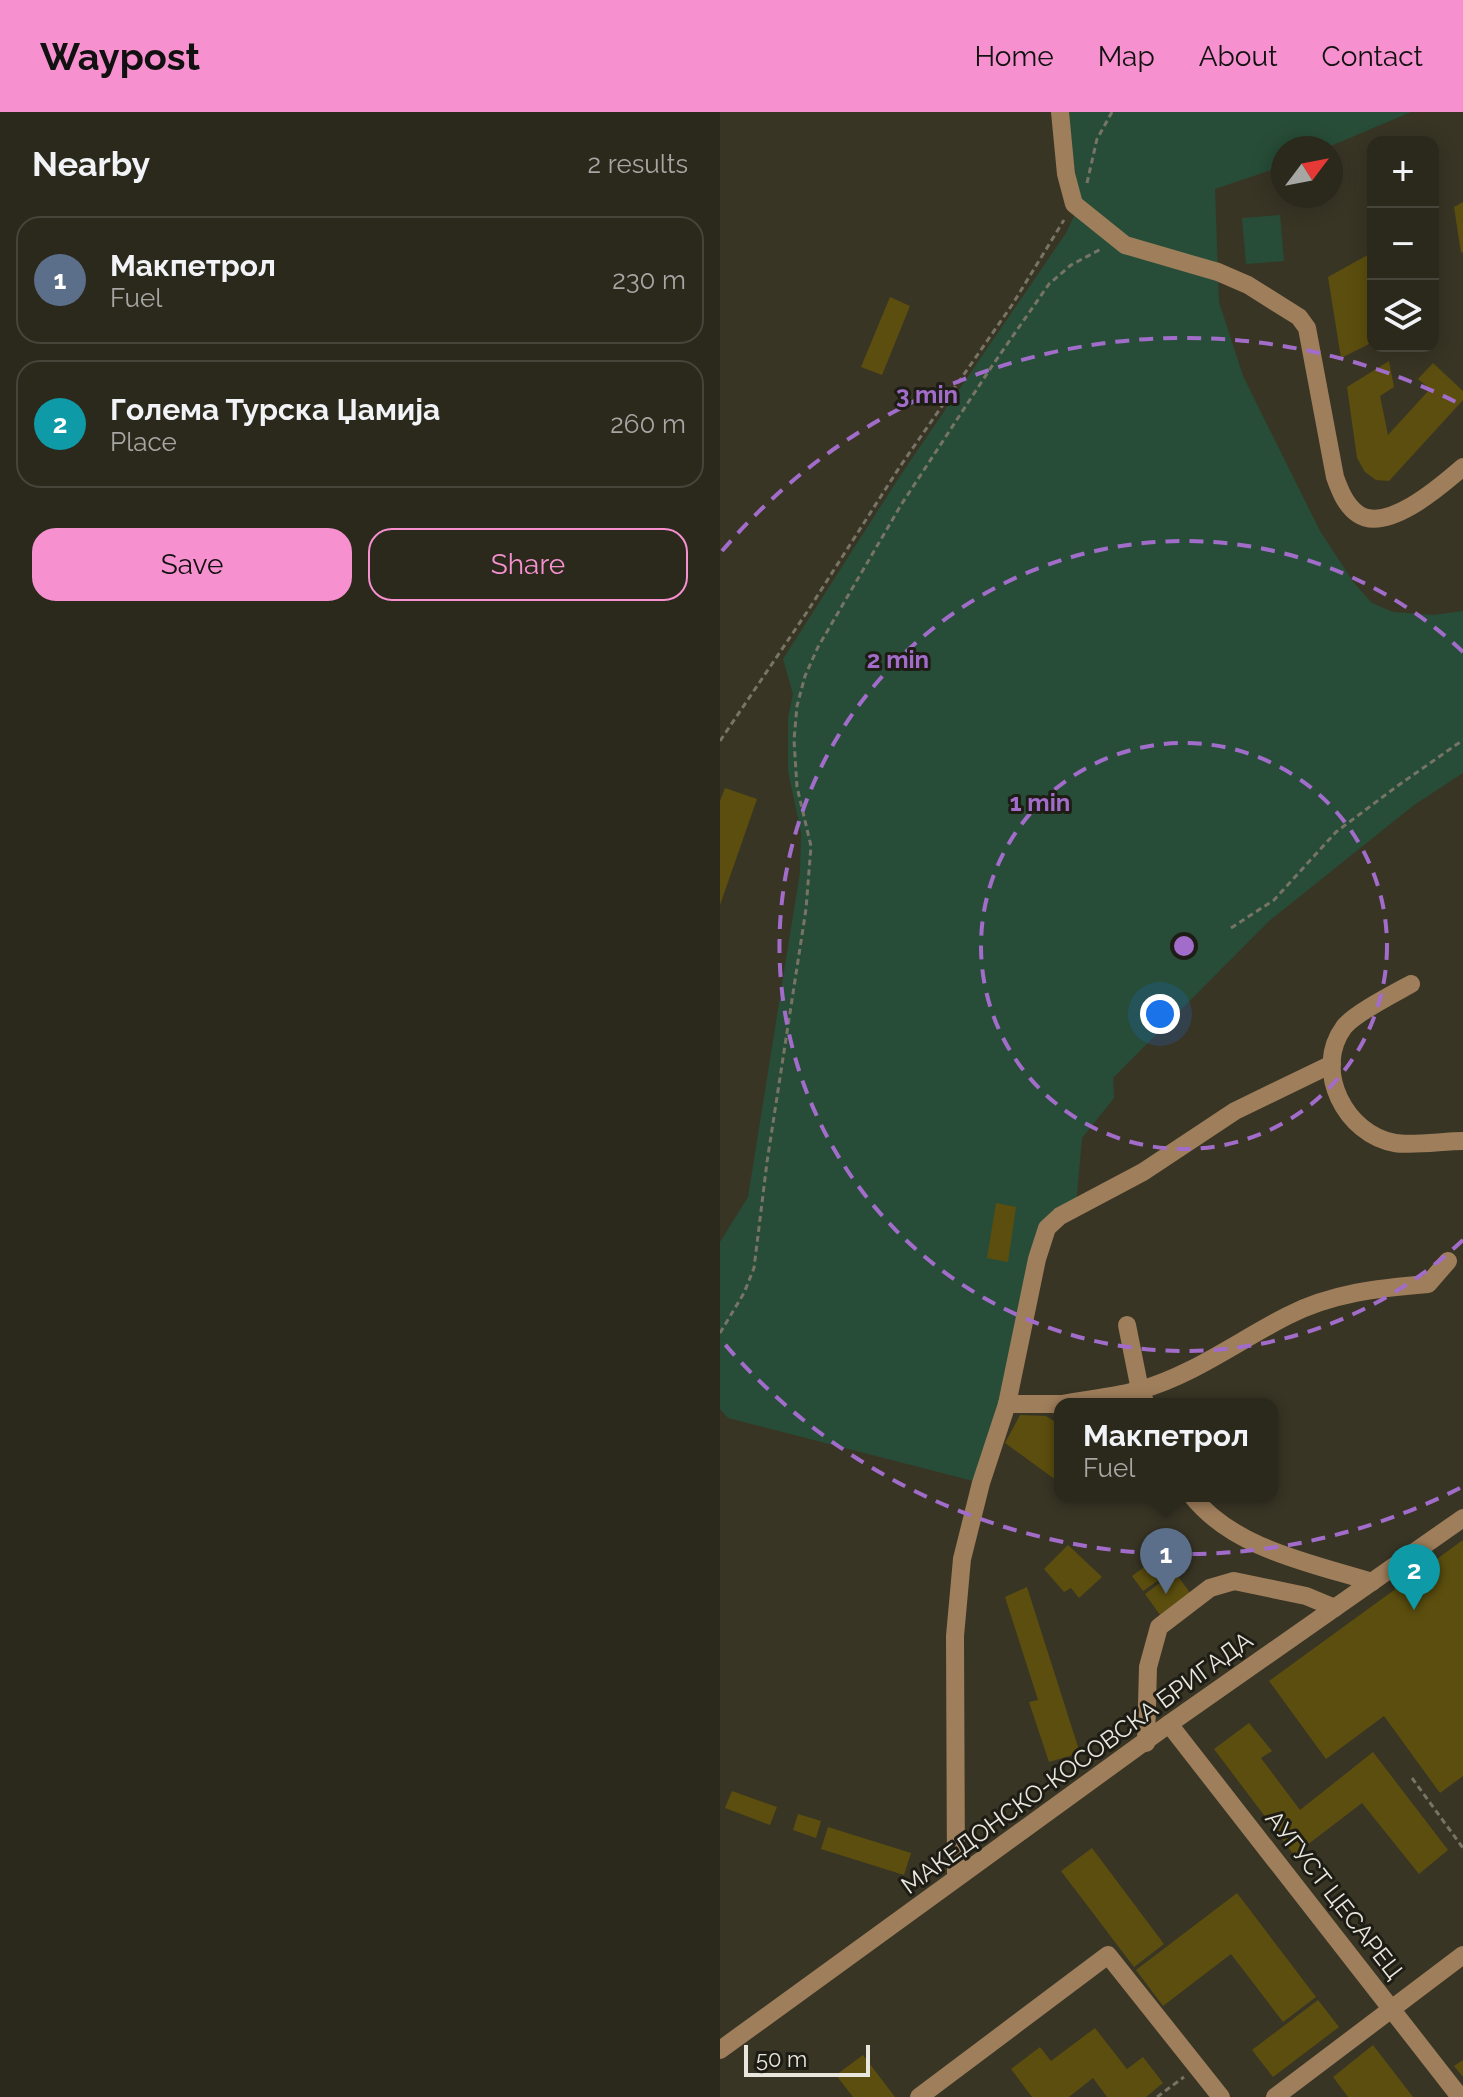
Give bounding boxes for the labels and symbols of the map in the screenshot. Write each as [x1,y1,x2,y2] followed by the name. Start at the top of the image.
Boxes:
[1271,136,1343,208] north arrow
[896,380,958,409] text: 3 min
[867,645,929,674] text: 2 min
[1010,788,1070,817] text: 1 min
[1170,932,1198,960] centre of rings
[1140,994,1180,1034] your location
[1140,1528,1192,1594] pin: 1
[1388,1544,1440,1610] pin: 2
[895,1625,1258,1900] street label: МАКЕДОНСКО-КОСОВСКА БРИГАДА
[1260,1805,1409,1985] street label: АУГУСТ ЦЕСАРЕЦ
[744,2041,870,2077] scale bar

